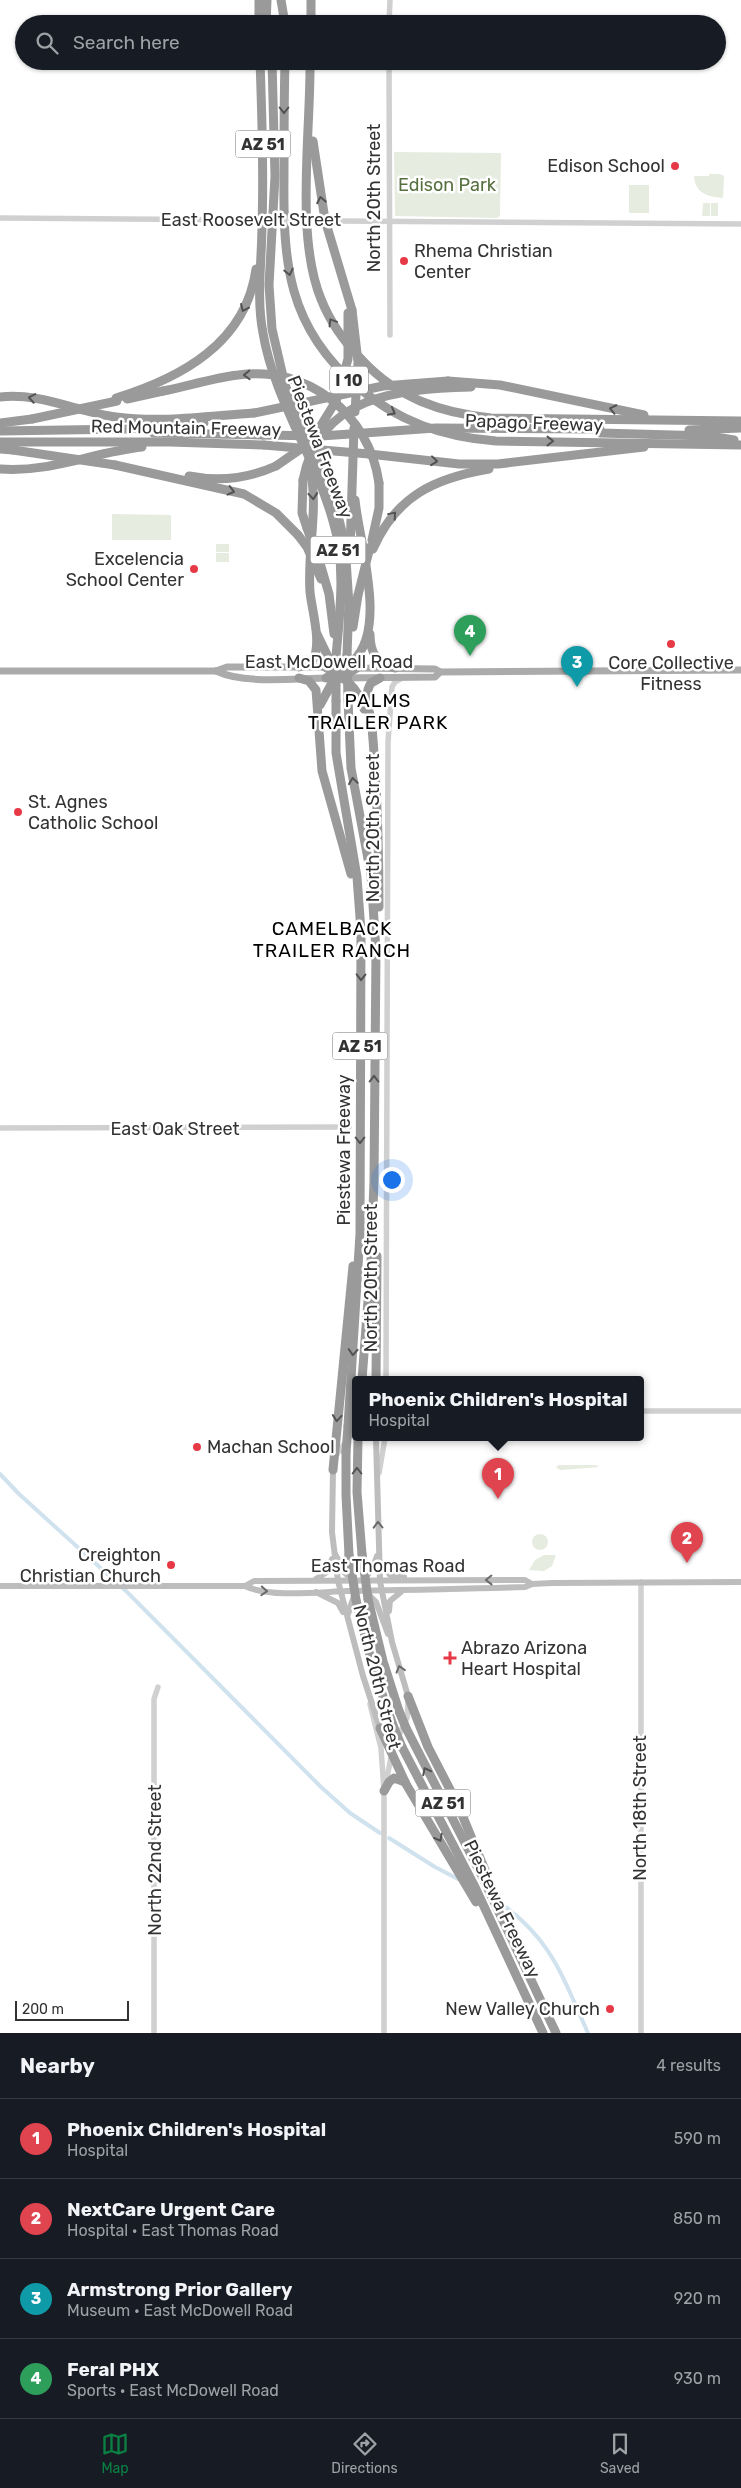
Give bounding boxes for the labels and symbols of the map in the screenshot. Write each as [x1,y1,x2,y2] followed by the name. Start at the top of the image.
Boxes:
[279,106,289,114] one-way arrow
[363,124,385,272] street label: North 20th Street
[236,130,290,158] road number: AZ 51
[547,155,665,177] place label: Edison School
[669,160,681,172] marker: Edison School
[398,174,497,196] park label: Edison Park
[317,195,327,204] one-way arrow
[161,209,341,231] street label: East Roosevelt Street
[414,240,553,283] place label: Rhema Christian Center
[398,255,410,267] marker: Rhema Christian Center
[283,268,294,277] one-way arrow
[240,303,250,312] one-way arrow
[329,318,339,327] one-way arrow
[330,366,368,394] road number: I 10
[243,369,251,380] one-way arrow
[283,372,357,522] street label: Piestewa Freeway
[28,394,37,404] one-way arrow
[609,404,618,415] one-way arrow
[387,406,396,416] one-way arrow
[465,410,603,436] street label: Papago Freeway
[91,415,281,441] street label: Red Mountain Freeway
[546,436,554,446] one-way arrow
[431,455,439,466] one-way arrow
[226,485,235,496] one-way arrow
[308,493,319,501] one-way arrow
[387,512,396,521] one-way arrow
[310,536,366,564] road number: AZ 51
[66,548,184,591] place label: Excelencia School Center
[188,563,200,575] marker: Excelencia School Center
[454,615,486,656] pin: 4
[665,638,677,650] marker: Core Collective Fitness
[561,646,593,687] pin: 3
[245,651,413,673] street label: East McDowell Road
[608,652,734,695] place label: Core Collective Fitness
[308,689,448,734] district label: PALMS TRAILER PARK
[362,754,384,902] street label: North 20th Street
[349,776,359,785] one-way arrow
[28,791,158,834] place label: St. Agnes Catholic School
[12,806,24,818] marker: St. Agnes Catholic School
[253,917,411,962] district label: CAMELBACK TRAILER RANCH
[356,974,366,981] one-way arrow
[332,1032,388,1060] road number: AZ 51
[333,1074,355,1226] street label: Piestewa Freeway
[369,1075,379,1083] one-way arrow
[110,1118,240,1140] street label: East Oak Street
[355,1136,365,1144] one-way arrow
[379,1167,405,1193] your location
[360,1204,382,1352] street label: North 20th Street
[347,1348,358,1356] one-way arrow
[332,1415,343,1423] one-way arrow
[207,1436,335,1458] place label: Machan School
[191,1441,203,1453] marker: Machan School
[482,1458,514,1499] pin: 1
[352,1467,362,1474] one-way arrow
[373,1520,383,1528] one-way arrow
[671,1522,703,1563] pin: 2
[20,1544,161,1587] place label: Creighton Christian Church
[311,1555,465,1577] street label: East Thomas Road
[165,1559,177,1571] marker: Creighton Christian Church
[484,1575,492,1585] one-way arrow
[260,1586,268,1596] one-way arrow
[348,1602,406,1752] street label: North 20th Street
[461,1637,587,1680] place label: Abrazo Arizona Heart Hospital
[443,1651,457,1665] marker: Abrazo Arizona Heart Hospital
[395,1665,405,1674] one-way arrow
[629,1735,651,1881] street label: North 18th Street
[422,1767,432,1776] one-way arrow
[144,1784,166,1936] street label: North 22nd Street
[416,1790,470,1816] road number: AZ 51
[433,1832,443,1841] one-way arrow
[459,1836,545,1982] street label: Piestewa Freeway
[15,1998,129,2021] scale bar
[445,1998,600,2020] place label: New Valley Church
[604,2003,616,2015] marker: New Valley Church

